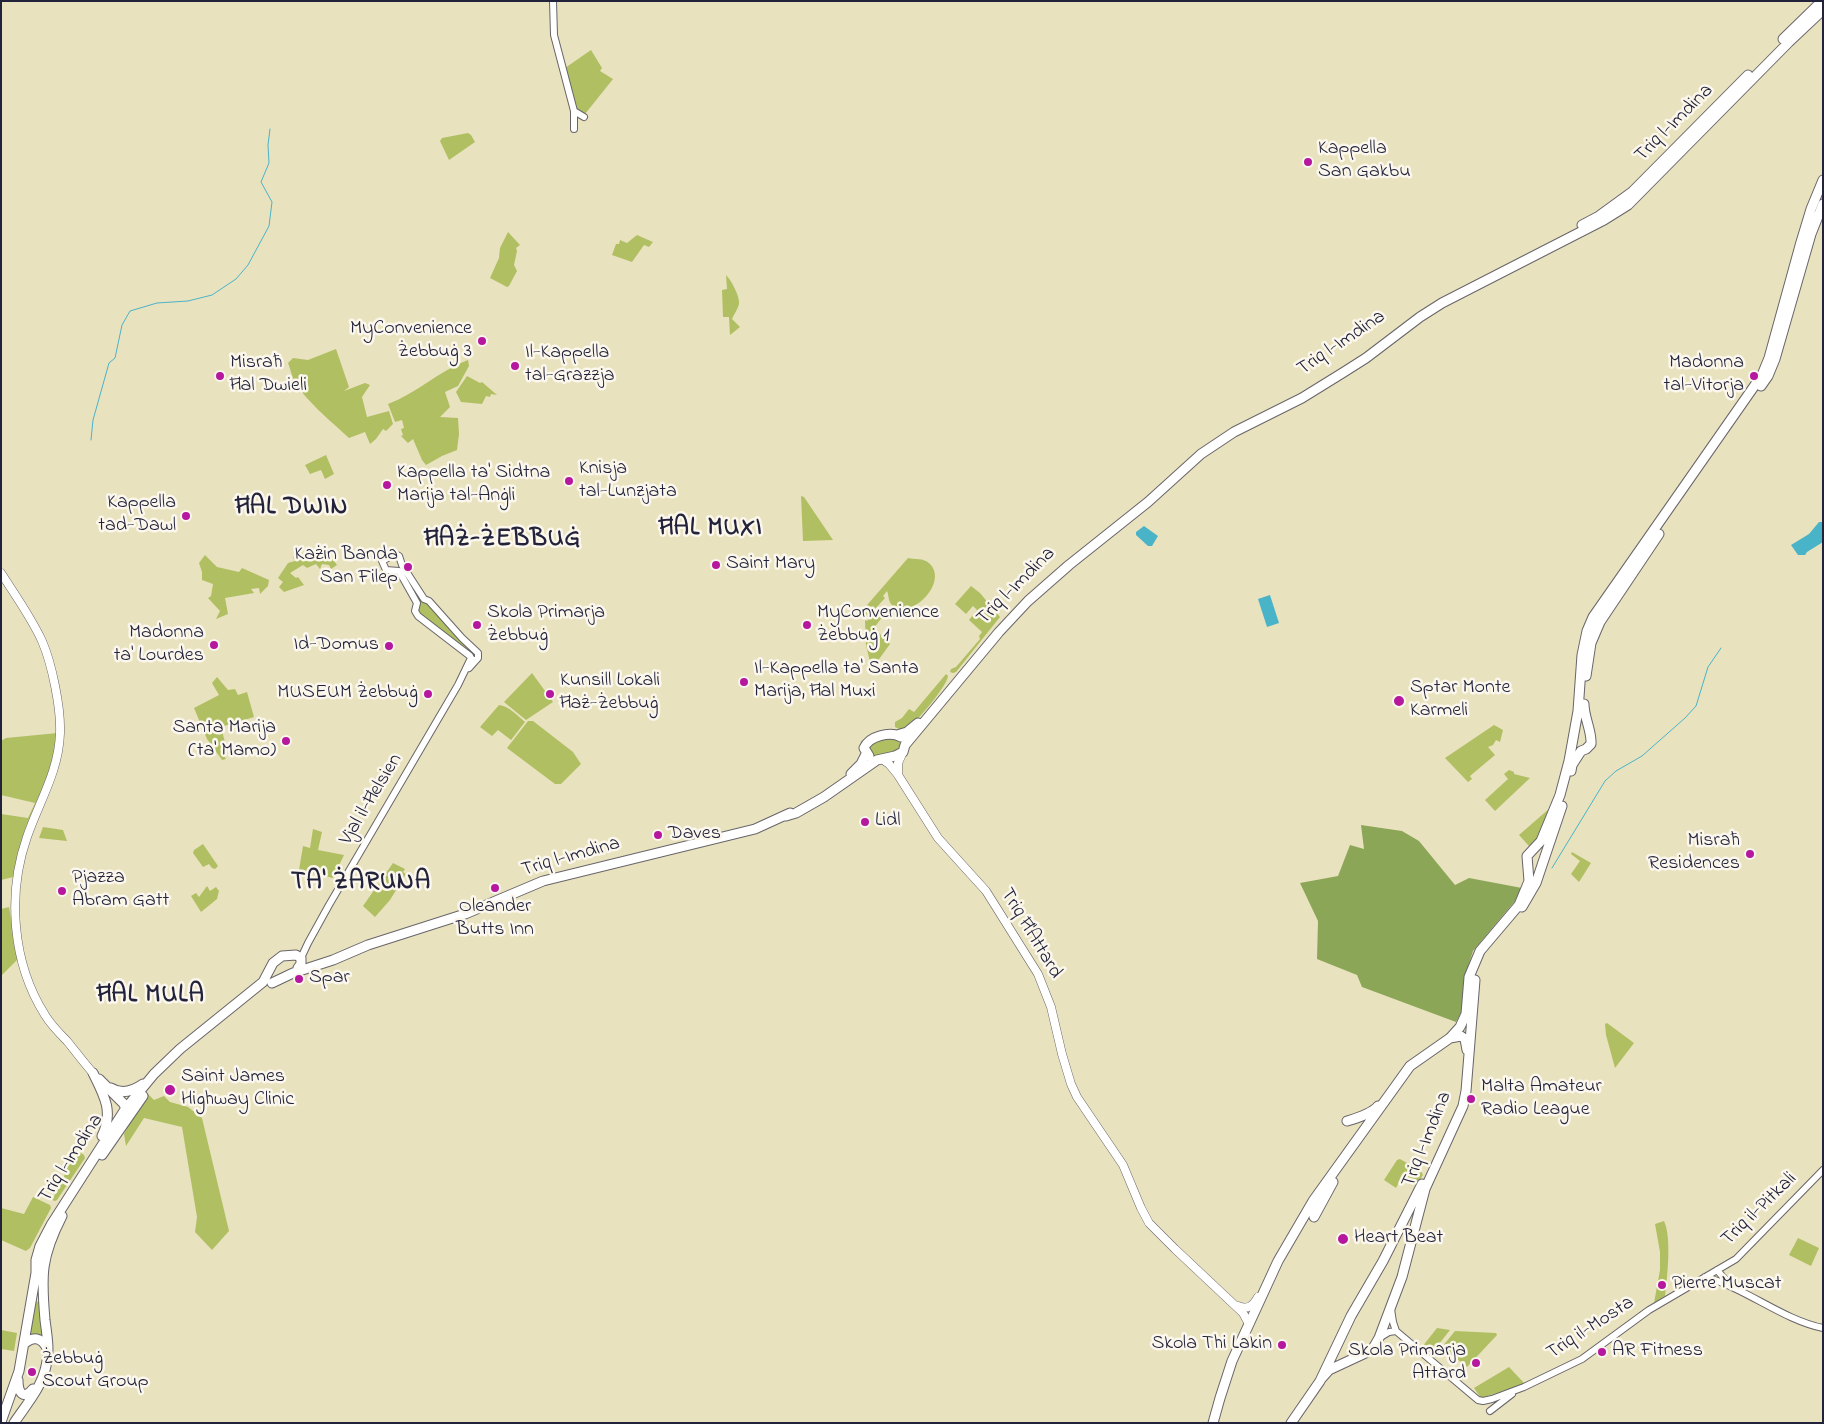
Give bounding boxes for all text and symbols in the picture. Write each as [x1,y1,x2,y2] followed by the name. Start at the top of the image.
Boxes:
[1631,80,1719,168] street label: Triq l-Imdina
[1318,138,1411,185] place label: Kappella San Gakbu
[1302,156,1314,168] marker: Kappella San Gakbu
[1293,306,1391,382] street label: Triq l-Imdina
[350,318,472,365] place label: MyConvenience Żebbuġ 3
[476,335,488,347] marker: MyConvenience Żebbuġ 3
[525,342,614,389] place label: Il-Kappella tal-Grazzja
[230,352,307,399] place label: Misraħ Ħal Dwieli
[1664,352,1744,399] place label: Madonna tal-Vitorja
[509,360,521,372] marker: Il-Kappella tal-Grazzja
[214,370,226,382] marker: Misraħ Ħal Dwieli
[1748,370,1760,382] marker: Madonna tal-Vitorja
[579,458,677,505] place label: Knisja tal-Lunzjata
[397,462,550,509] place label: Kappella ta' Sidtna Marija tal-Anġli
[563,475,575,487] marker: Knisja tal-Lunzjata
[381,479,393,491] marker: Kappella ta' Sidtna Marija tal-Anġli
[98,492,176,539] place label: Kappella tad-Dawl
[235,494,349,524] district label: ĦAL DWIN
[180,510,192,522] marker: Kappella tad-Dawl
[658,515,764,545] district label: ĦAL MUXI
[423,526,583,556] district label: ĦAŻ-ŻEBBUĠ
[973,543,1061,631] street label: Triq l-Imdina
[295,544,398,591] place label: Każin Banda San Filep
[726,553,815,577] place label: Saint Mary
[710,559,722,571] marker: Saint Mary
[402,561,414,573] marker: Każin Banda San Filep
[487,602,605,649] place label: Skola Primarja Żebbuġ
[817,602,939,649] place label: MyConvenience Żebbuġ 1
[471,619,483,631] marker: Skola Primarja Żebbuġ
[801,619,813,631] marker: MyConvenience Żebbuġ 1
[114,622,204,669] place label: Madonna ta' Lourdes
[293,634,379,658] place label: Id-Domus
[208,639,220,651] marker: Madonna ta' Lourdes
[383,640,395,652] marker: Id-Domus
[754,658,919,705] place label: Il-Kappella ta' Santa Marija, Ħal Muxi
[560,670,660,717] place label: Kunsill Lokali Ħaż-Żebbuġ
[738,676,750,688] marker: Il-Kappella ta' Santa Marija, Ħal Muxi
[1410,677,1511,724] place label: Sptar Monte Karmeli
[277,682,418,706] place label: MUSEUM Żebbuġ
[422,688,434,700] marker: MUSEUM Żebbuġ
[544,688,556,700] marker: Kunsill Lokali Ħaż-Żebbuġ
[1392,694,1406,708] marker: Sptar Monte Karmeli
[172,717,276,764] place label: Santa Marija (ta' Mamo)
[280,735,292,747] marker: Santa Marija (ta' Mamo)
[335,750,409,850] street label: Vjal il-Ħelsien
[875,810,901,834] place label: Lidl
[859,816,871,828] marker: Lidl
[668,823,721,847] place label: Daves
[652,829,664,841] marker: Daves
[1648,830,1740,877] place label: Misraħ Residences
[519,833,623,883] street label: Triq l-Imdina
[1744,848,1756,860] marker: Misraħ Residences
[72,867,169,914] place label: Pjazza Abram Gatt
[290,869,432,899] district label: TA' ŻARUNA
[489,882,501,894] marker: Oleander Butts Inn
[994,884,1066,984] street label: Triq Ħ'Attard
[56,885,68,897] marker: Pjazza Abram Gatt
[456,896,534,943] place label: Oleander Butts Inn
[309,967,350,991] place label: Spar
[293,973,305,985] marker: Spar
[96,982,206,1012] district label: ĦAL MULA
[181,1066,294,1113] place label: Saint James Highway Clinic
[1481,1076,1602,1123] place label: Malta Amateur Radio League
[163,1083,177,1097] marker: Saint James Highway Clinic
[1398,1089,1458,1191] street label: Triq l-Imdina
[1465,1093,1477,1105] marker: Malta Amateur Radio League
[34,1110,110,1208] street label: Triq l-Imdina
[1717,1168,1803,1252] street label: Triq il-Pitkali
[1354,1227,1443,1251] place label: Heart Beat
[1336,1232,1350,1246] marker: Heart Beat
[1672,1273,1781,1297] place label: Pierre Muscat
[1656,1279,1668,1291] marker: Pierre Muscat
[1543,1292,1639,1366] street label: Triq il-Mosta
[1151,1333,1272,1357] place label: Skola Thi Lakin
[1276,1339,1288,1351] marker: Skola Thi Lakin
[1348,1340,1466,1387] place label: Skola Primarja Attard
[1612,1340,1703,1364] place label: AR Fitness
[1596,1346,1608,1358] marker: AR Fitness
[42,1348,149,1395] place label: Żebbuġ Scout Group
[1470,1357,1482,1369] marker: Skola Primarja Attard
[26,1366,38,1378] marker: Żebbuġ Scout Group

